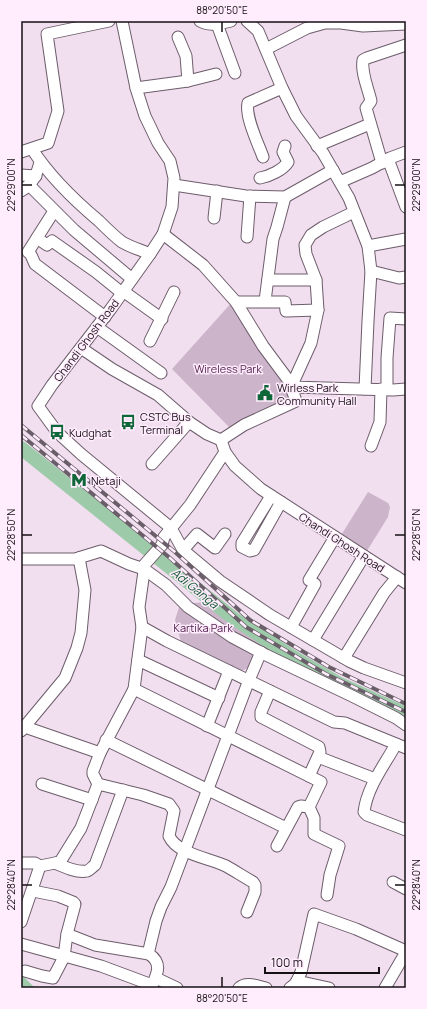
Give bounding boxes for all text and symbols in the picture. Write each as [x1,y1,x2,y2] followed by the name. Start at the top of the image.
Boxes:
[196,3,248,17] text: 88°20'50"E
[4,158,18,211] text: 22°29'00"N
[409,158,423,211] text: 22°29'00"N
[50,296,122,384] street label: Chandi Ghosh Road
[194,361,262,376] park label: Wireless Park
[277,380,357,408] place label: Wirless Park Community Hall
[256,384,274,402] public building icon: Wirless Park Community Hall
[140,409,191,437] place label: CSTC Bus Terminal
[119,413,137,431] bus stop icon: CSTC Bus Terminal
[48,423,66,441] bus stop icon: Kudghat
[69,425,112,440] place label: Kudghat
[70,471,88,489] metro station icon: Netaji
[91,473,121,488] place label: Netaji
[4,509,18,561] text: 22°28'50"N
[296,509,388,575] street label: Chandi Ghosh Road
[409,509,423,561] text: 22°28'50"N
[168,564,223,613] water label: Adi Ganga
[173,620,233,635] park label: Kartika Park
[4,859,18,911] text: 22°28'40"N
[409,859,423,911] text: 22°28'40"N
[265,949,379,975] scale bar
[271,954,303,971] text: 100 m
[196,991,248,1005] text: 88°20'50"E

